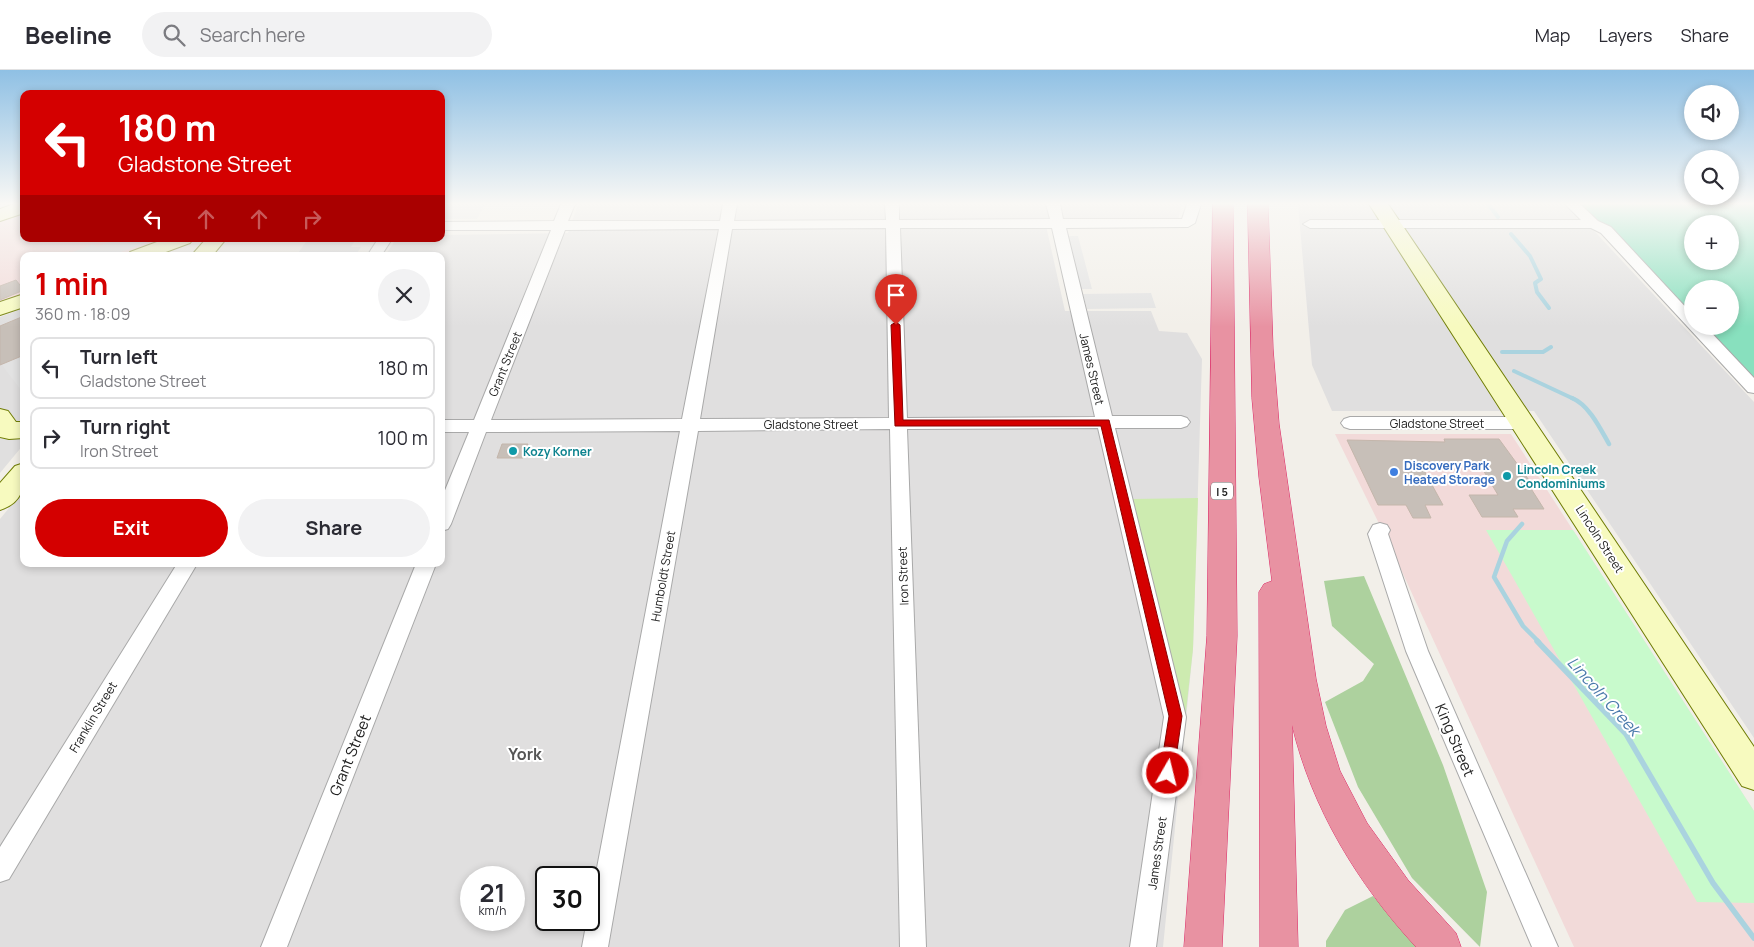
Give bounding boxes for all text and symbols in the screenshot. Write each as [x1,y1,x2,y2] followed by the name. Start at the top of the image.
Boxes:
[142,12,492,57] search box
[25,18,112,51] text: Beeline
[160,21,188,49] icon: search
[200,22,305,48] text: Search here
[1535,23,1570,47] text: Map
[1598,23,1652,47] text: Layers
[1680,23,1729,47] text: Share
[1684,85,1739,335] map controls
[1684,85,1739,140] button: sound
[118,104,216,152] text: 180 m
[35,110,100,175] icon: left
[118,149,292,179] text: Gladstone Street
[1684,150,1739,205] button: search
[139,205,167,233] icon: left
[192,205,220,233] icon: ahead
[245,205,273,233] icon: ahead
[298,205,326,233] icon: right
[1684,215,1739,270] button: +
[35,263,108,304] text: 1 min
[378,269,430,321] button: close
[875,274,917,325] pin
[1684,280,1739,335] button: −
[882,281,910,309] icon: arrive
[35,303,130,325] text: 360 m · 18:09
[484,329,526,399] street label: Grant Street
[1075,331,1109,407] street label: James Street
[80,344,158,370] text: Turn left
[37,354,65,382] icon: left
[378,355,428,381] text: 180 m
[80,370,206,392] text: Gladstone Street
[80,414,170,440] text: Turn right
[1390,415,1485,432] street label: Gladstone Street
[764,416,859,433] street label: Gladstone Street
[37,424,65,452] icon: right
[377,425,428,451] text: 100 m
[80,440,159,462] text: Iron Street
[523,443,592,460] place label: Kozy Korner
[507,445,519,457] marker: Kozy Korner
[1404,457,1495,488] place label: Discovery Park Heated Storage
[1517,461,1606,492] place label: Lincoln Creek Condominiums
[1388,466,1400,478] marker: Discovery Park Heated Storage
[1501,470,1513,482] marker: Lincoln Creek Condominiums
[1211,482,1233,500] road number: I 5
[35,499,228,557] button: Exit
[238,499,430,557] button: Share
[1572,502,1628,576] street label: Lincoln Street
[647,529,679,623] street label: Humboldt Street
[893,546,913,606] street label: Iron Street
[1563,652,1647,742] water label: Lincoln Creek
[65,678,121,756] street label: Franklin Street
[1430,700,1480,780] street label: King Street
[324,711,376,799] street label: Grant Street
[508,743,542,765] district label: York
[1141,746,1193,798] position arrow
[1143,815,1171,890] street label: James Street
[535,866,600,931] speed limit sign: 30
[480,875,505,910] text: 21
[479,902,506,919] text: km/h

